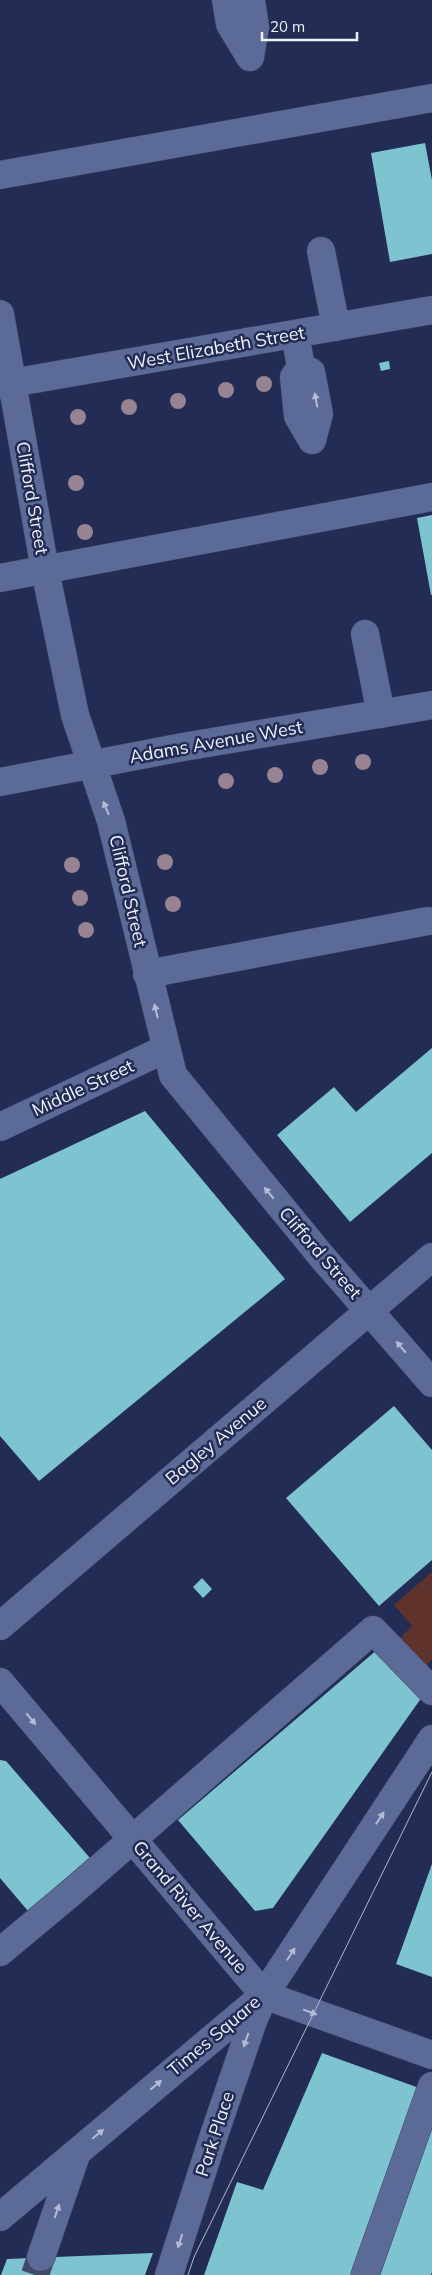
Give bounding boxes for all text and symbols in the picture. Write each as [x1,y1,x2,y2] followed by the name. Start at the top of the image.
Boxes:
[262,10,357,42] scale bar
[270,17,305,36] text: 20 m
[125,321,306,374] street label: West Elizabeth Street
[312,392,320,408] one-way arrow
[11,440,54,556] street label: Clifford Street
[128,715,304,768] street label: Adams Avenue West
[102,800,110,815] one-way arrow
[104,833,153,949] street label: Clifford Street
[152,1004,160,1019] one-way arrow
[28,1054,137,1121] street label: Middle Street
[264,1187,275,1200] one-way arrow
[274,1202,367,1303] street label: Clifford Street
[395,1340,406,1353] one-way arrow
[160,1392,271,1490] street label: Bagley Avenue
[26,1713,37,1726] one-way arrow
[375,1811,385,1825] one-way arrow
[128,1836,253,1978] street label: Grand River Avenue
[286,1947,296,1960] one-way arrow
[163,1990,265,2081] street label: Times Square
[302,2009,317,2017] one-way arrow
[242,2033,250,2048] one-way arrow
[150,2080,163,2091] one-way arrow
[190,2088,239,2179] street label: Park Place
[91,2129,104,2140] one-way arrow
[53,2203,61,2218] one-way arrow
[176,2233,184,2248] one-way arrow

